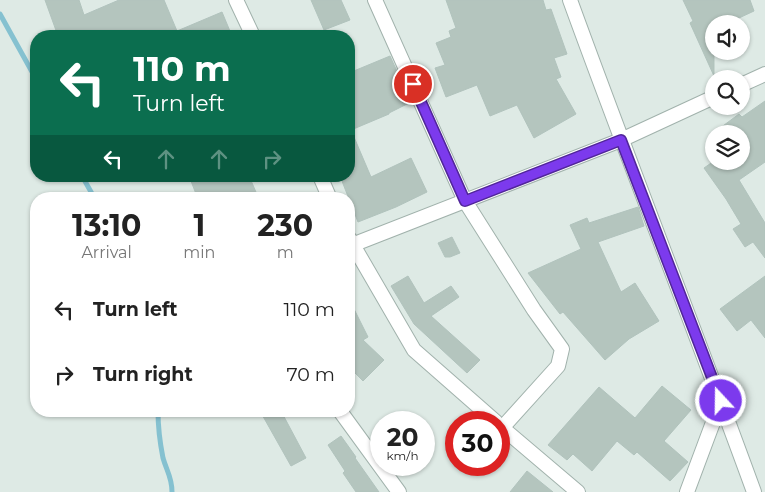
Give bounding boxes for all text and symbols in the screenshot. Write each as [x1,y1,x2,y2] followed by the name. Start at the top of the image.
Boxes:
[705,15,750,170] map controls
[705,15,750,60] button: sound
[133,47,231,90] text: 110 m
[50,50,115,115] icon: left
[392,63,434,105] pin
[399,70,427,98] icon: arrive
[705,70,750,115] button: search
[133,90,225,117] text: Turn left
[705,125,750,170] button: layers
[99,145,127,173] icon: left
[152,145,180,173] icon: ahead
[205,145,233,173] icon: ahead
[258,145,286,173] icon: right
[72,207,141,244] text: 13:10
[193,207,205,244] text: 1
[257,207,313,244] text: 230
[81,243,132,262] text: Arrival
[183,243,215,262] text: min
[277,243,294,262] text: m
[50,296,78,324] icon: left
[93,298,178,321] text: Turn left
[284,298,335,321] text: 110 m
[50,361,78,389] icon: right
[93,363,193,386] text: Turn right
[286,363,335,386] text: 70 m
[694,374,746,426] position arrow
[445,411,510,476] speed limit sign: 30
[387,422,418,452] text: 20
[386,448,419,463] text: km/h

